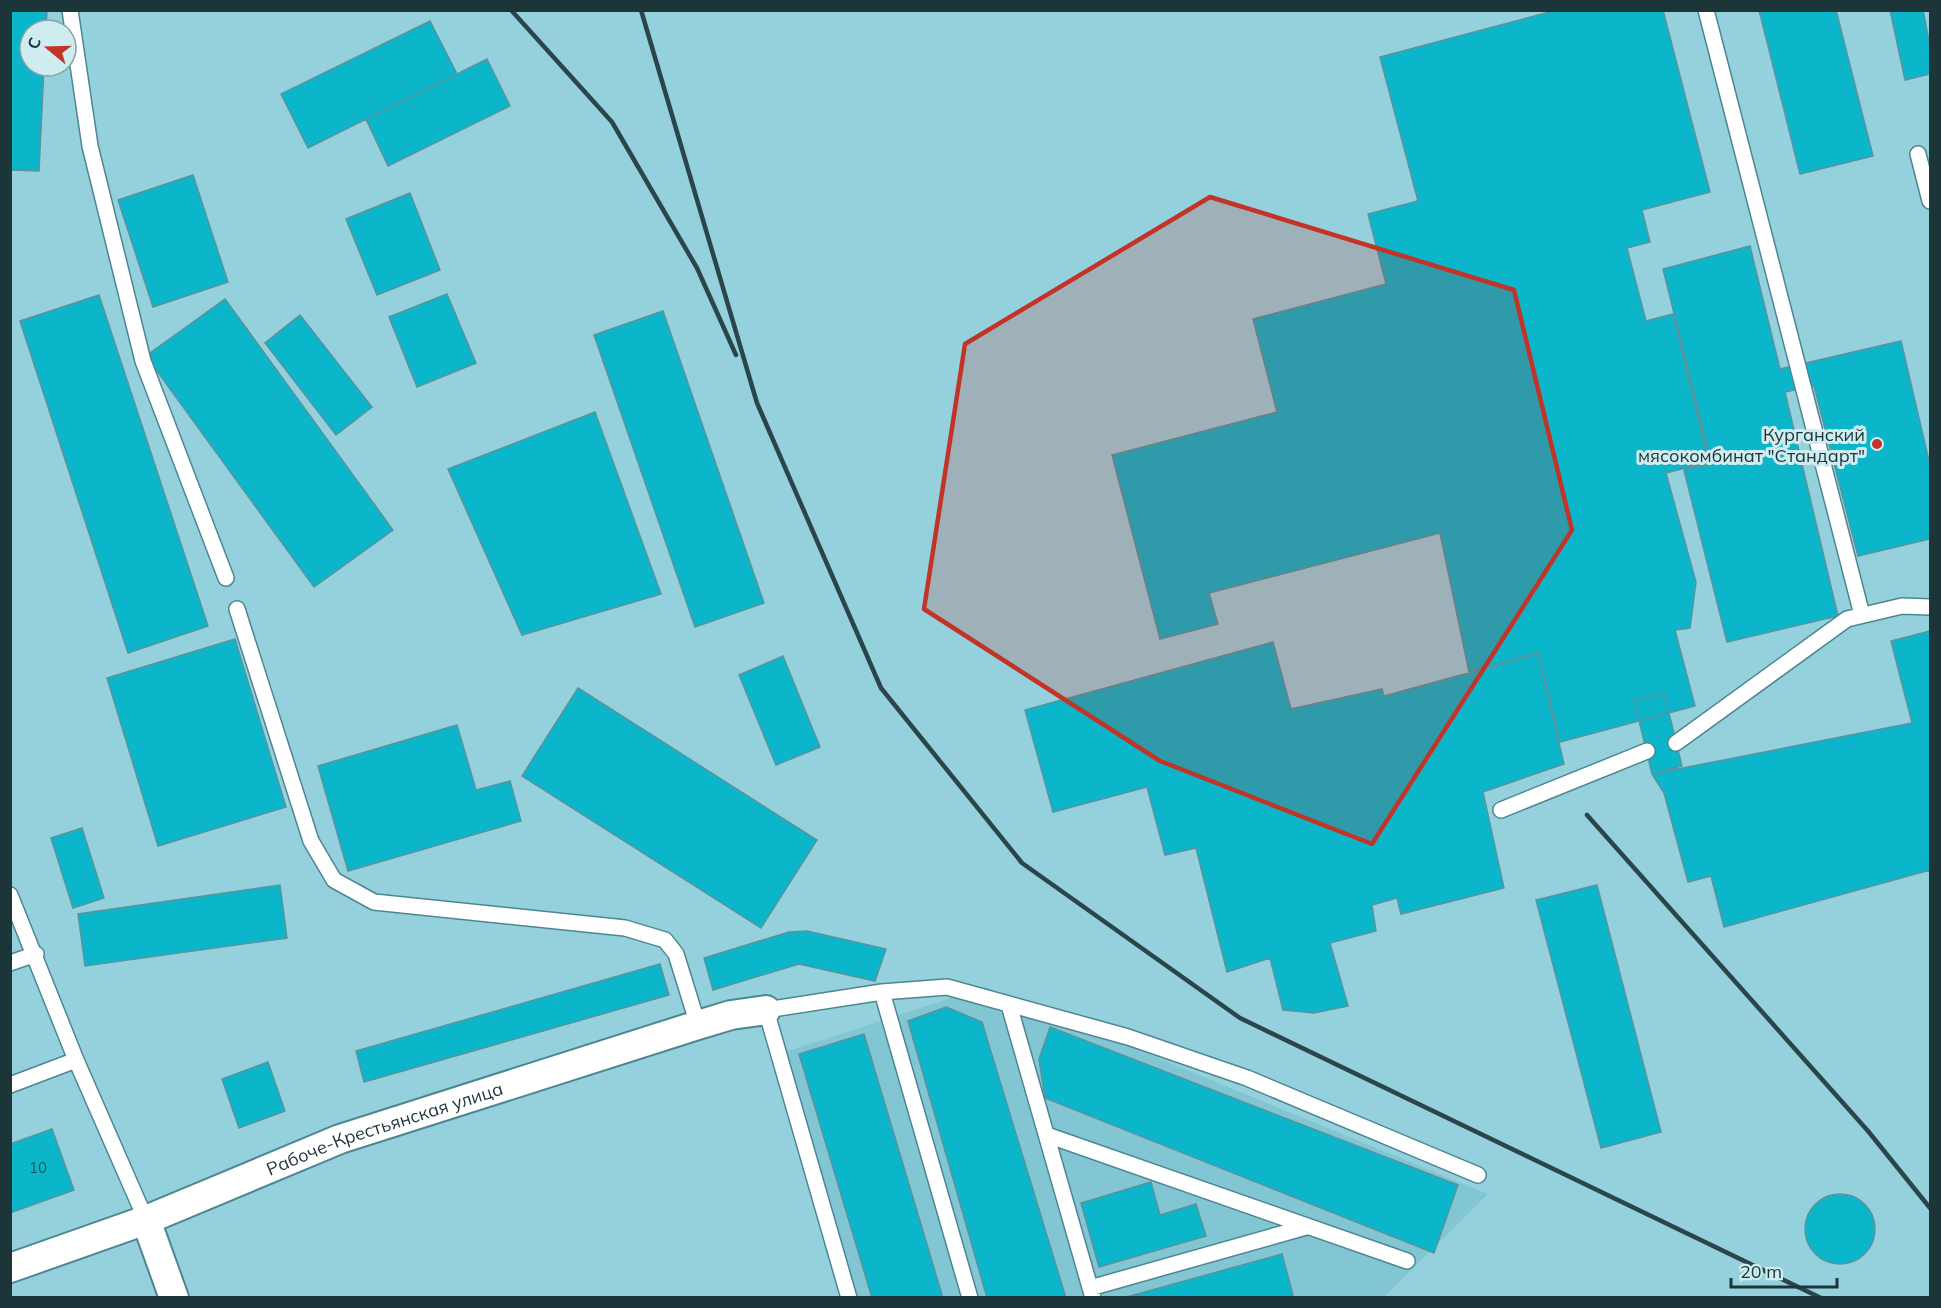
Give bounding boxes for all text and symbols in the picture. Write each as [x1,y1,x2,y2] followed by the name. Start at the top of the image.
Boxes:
[18,18,78,78] north arrow
[23,35,45,52] text: С
[1638,423,1865,467] place label: Курганский мясокомбинат "Стандарт"
[1870,437,1884,451] marker: Курганский мясокомбинат "Стандарт"
[263,1076,506,1180] street label: Рабоче-Крестьянская улица
[29,1158,47,1177] house number: 10
[1731,1251,1838,1289] scale bar
[1740,1260,1782,1283] text: 20 m

